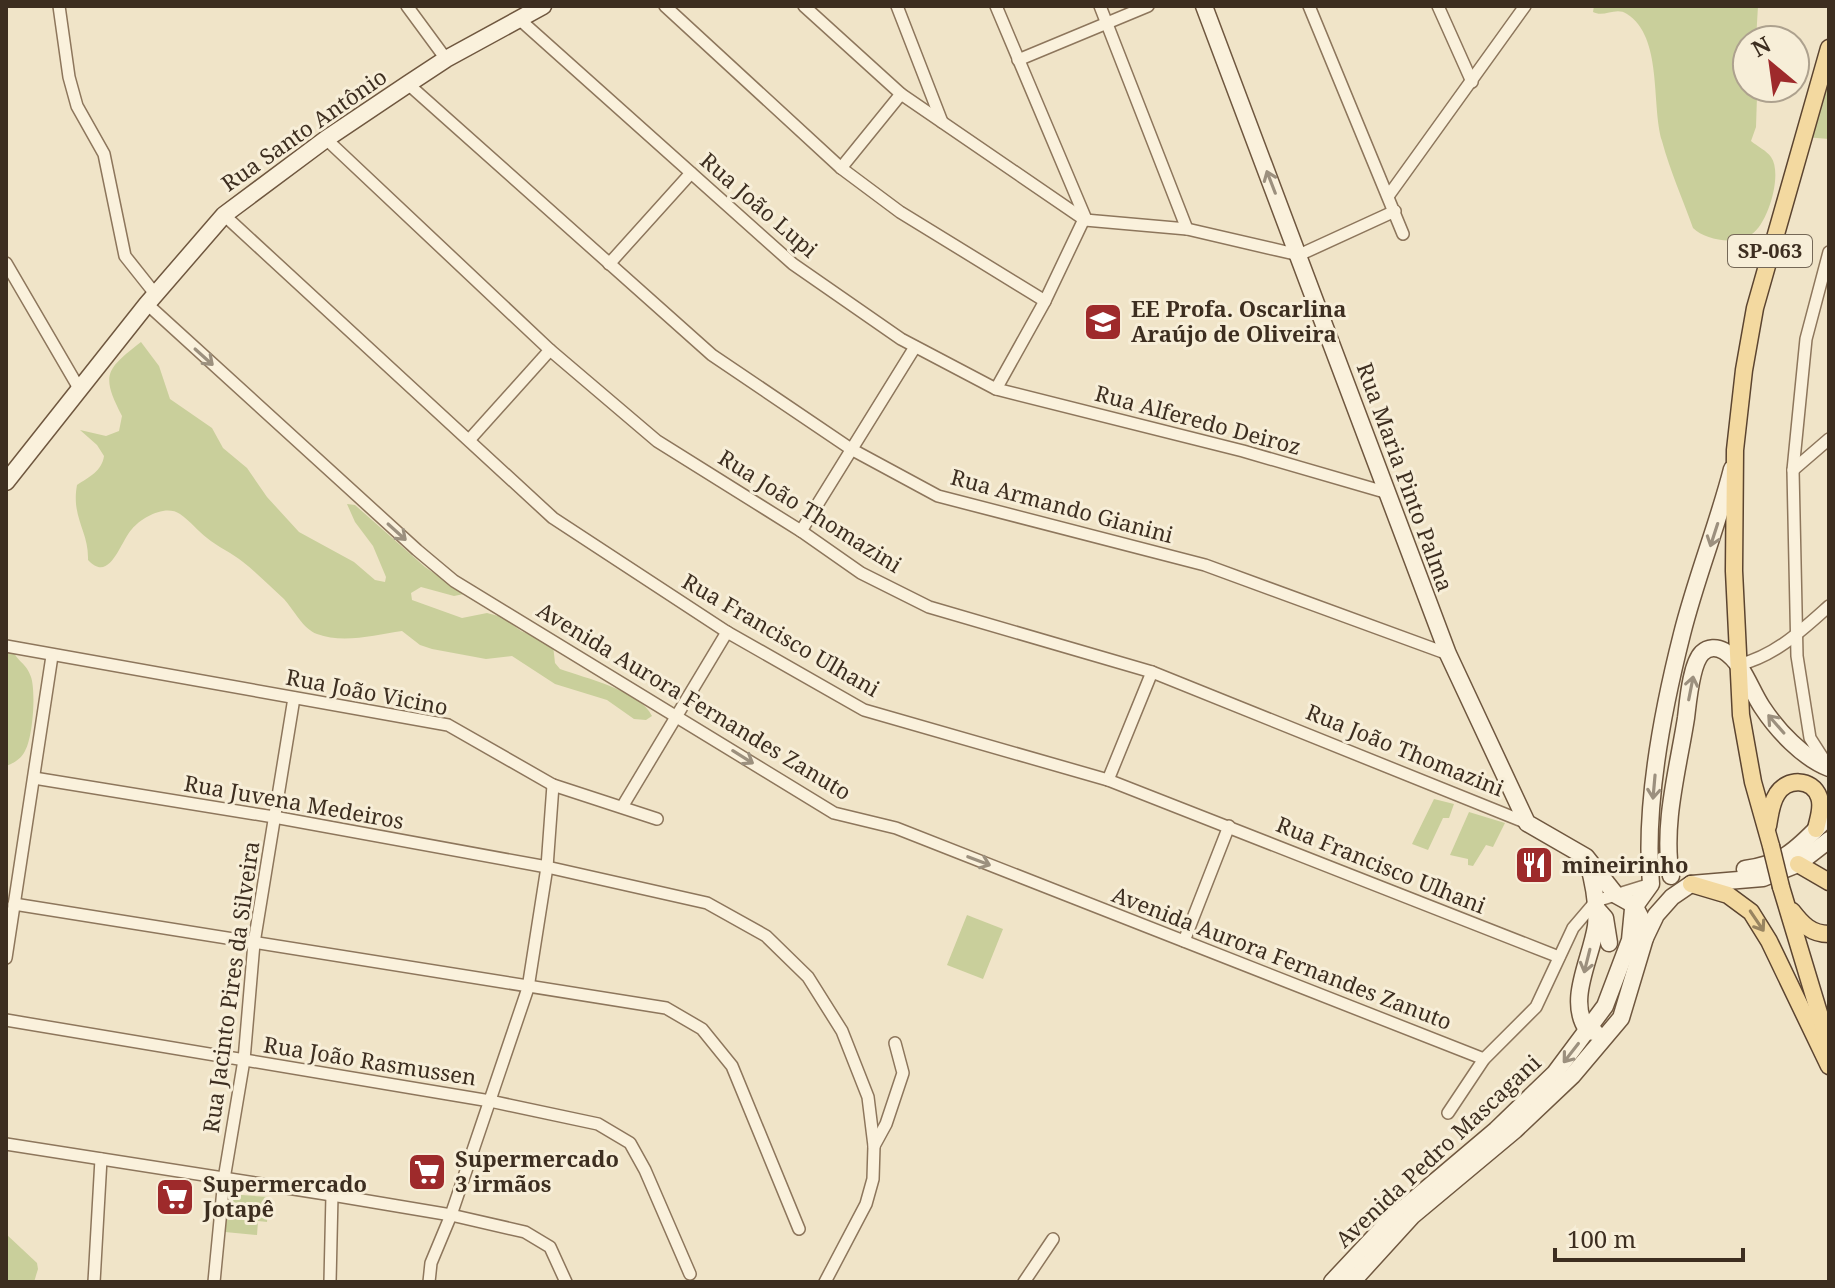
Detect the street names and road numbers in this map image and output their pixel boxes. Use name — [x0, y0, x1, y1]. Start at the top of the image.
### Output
street label: Rua Santo Antônio — [215, 61, 392, 197]
street label: Rua João Lupi — [695, 145, 825, 263]
road number: SP-063 — [1728, 235, 1812, 267]
street label: Rua Maria Pinto Palma — [1351, 358, 1461, 595]
street label: Rua Alferedo Deiroz — [1092, 377, 1304, 461]
street label: Rua João Thomazini — [713, 442, 908, 579]
street label: Rua Armando Gianini — [948, 461, 1177, 549]
street label: Rua Francisco Ulhani — [677, 565, 886, 703]
street label: Avenida Aurora Fernandes Zanuto — [532, 594, 857, 806]
street label: Rua João Vicino — [284, 661, 451, 721]
street label: Rua João Thomazini — [1302, 696, 1509, 802]
street label: Rua Juvena Medeiros — [182, 767, 407, 835]
street label: Rua Francisco Ulhani — [1272, 808, 1490, 920]
street label: Rua Jacinto Pires da Silveira — [195, 839, 265, 1135]
street label: Avenida Aurora Fernandes Zanuto — [1108, 878, 1457, 1036]
street label: Rua João Rasmussen — [262, 1028, 479, 1092]
street label: Avenida Pedro Mascagani — [1328, 1047, 1546, 1253]

